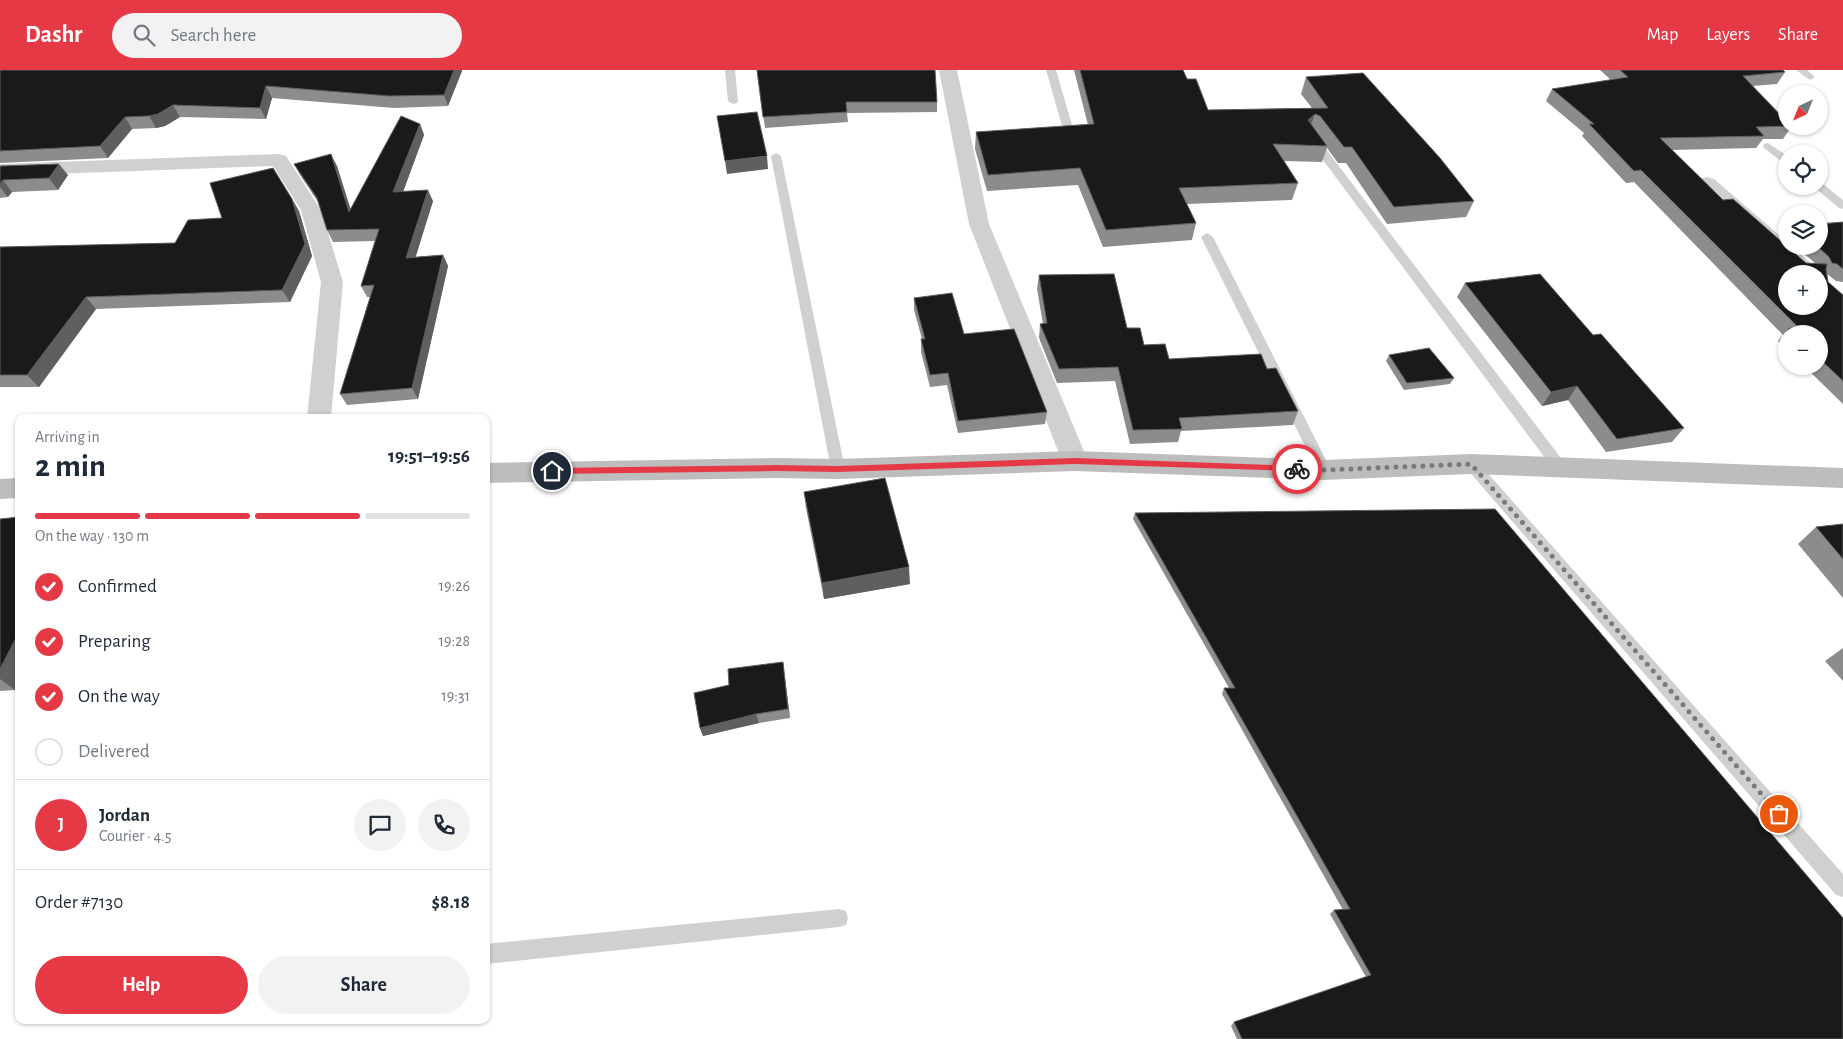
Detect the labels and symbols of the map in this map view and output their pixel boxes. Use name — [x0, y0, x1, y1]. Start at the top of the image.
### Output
north arrow — [1778, 85, 1828, 135]
courier — [1272, 444, 1322, 494]
pin — [531, 450, 573, 492]
pin — [1758, 793, 1800, 835]

